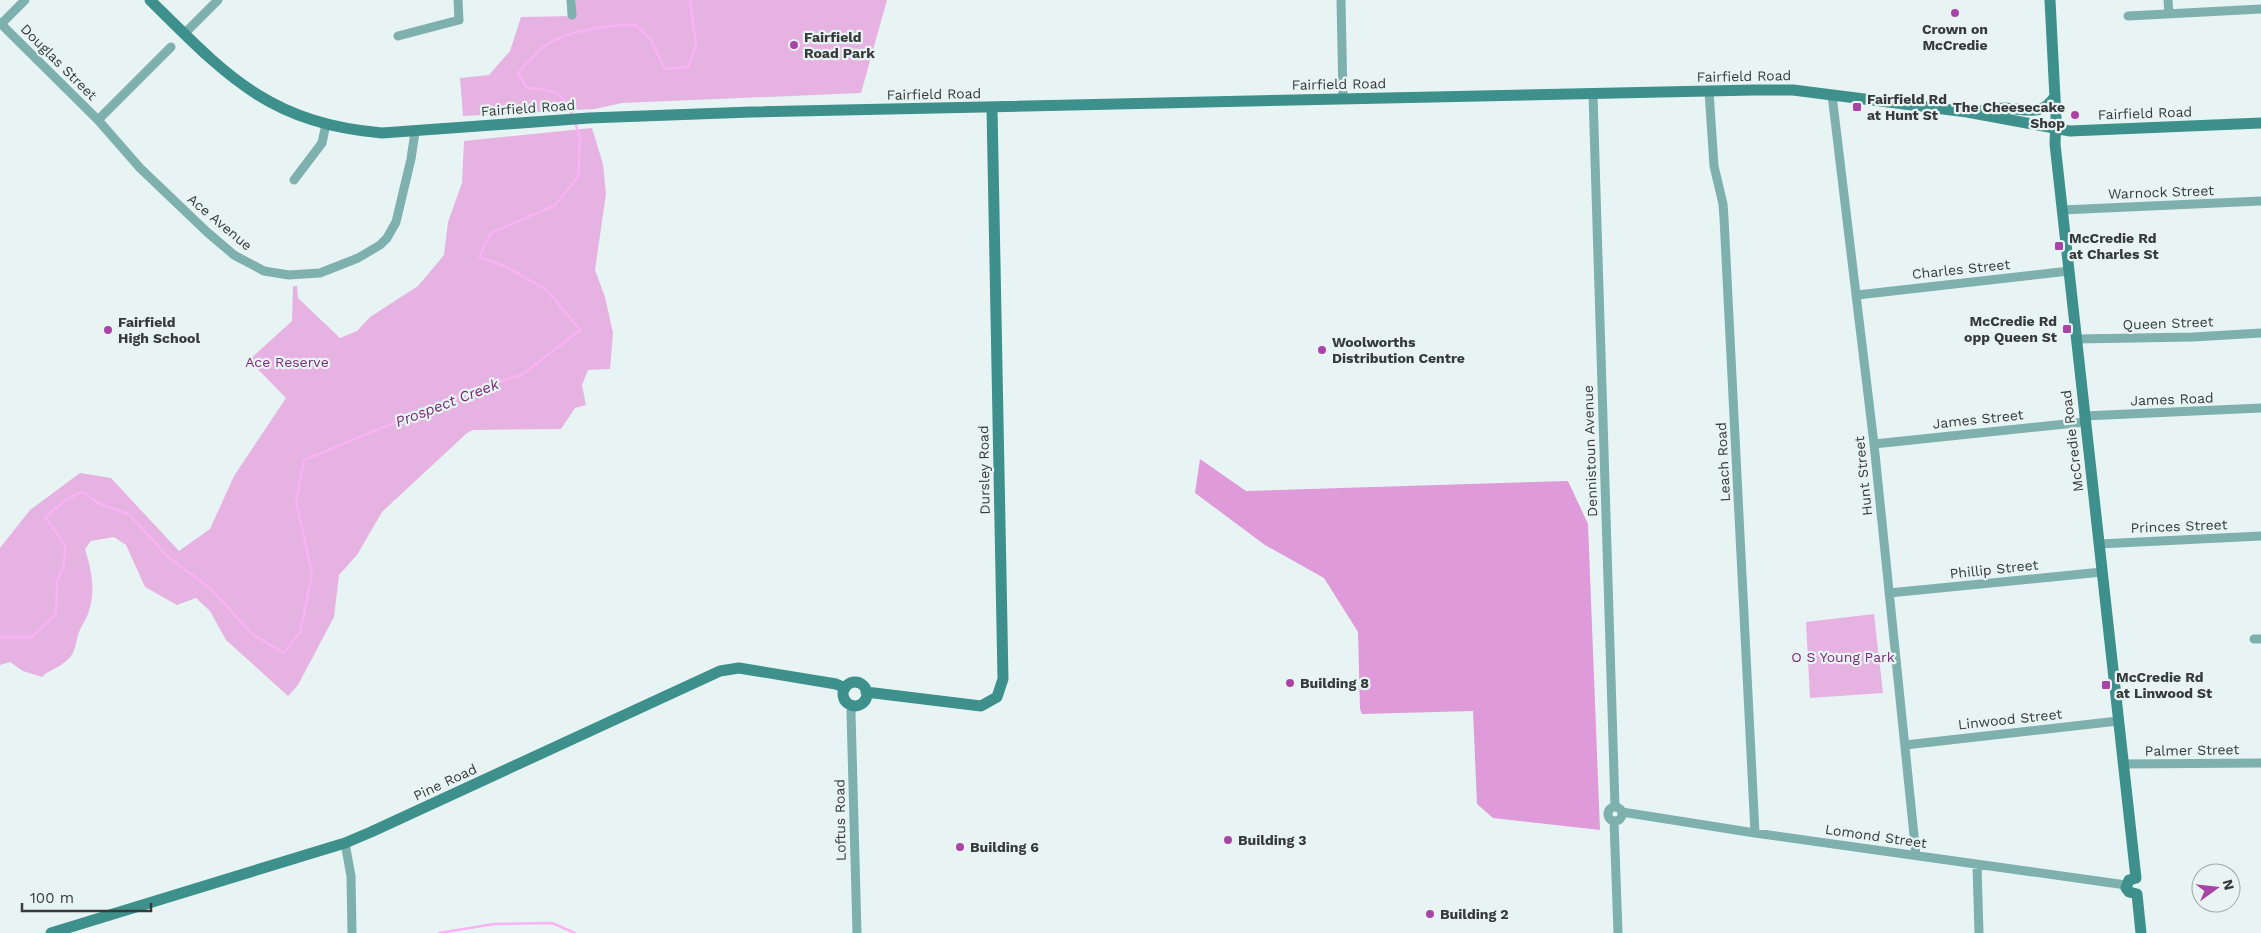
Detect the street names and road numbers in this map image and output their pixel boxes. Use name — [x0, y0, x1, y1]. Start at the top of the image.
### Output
street label: Douglas Street — [18, 21, 100, 103]
street label: Fairfield Road — [1697, 67, 1791, 85]
street label: Fairfield Road — [1292, 75, 1386, 93]
street label: Fairfield Road — [887, 85, 981, 103]
street label: Fairfield Road — [480, 97, 576, 119]
street label: Fairfield Road — [2097, 103, 2193, 123]
street label: Warnock Street — [2108, 182, 2214, 202]
street label: Ace Avenue — [185, 191, 255, 253]
street label: Charles Street — [1911, 256, 2011, 282]
street label: Queen Street — [2122, 313, 2214, 333]
street label: Dennistoun Avenue — [1580, 385, 1600, 517]
street label: McCredie Road — [2058, 389, 2086, 493]
street label: James Road — [2130, 390, 2214, 408]
street label: James Street — [1932, 406, 2024, 432]
street label: Leach Road — [1713, 422, 1733, 502]
street label: Dursley Road — [975, 425, 993, 515]
street label: Hunt Street — [1851, 435, 1875, 517]
street label: Princes Street — [2130, 516, 2228, 536]
street label: Phillip Street — [1949, 556, 2039, 582]
street label: Linwood Street — [1957, 706, 2063, 732]
street label: Palmer Street — [2145, 741, 2239, 759]
street label: Pine Road — [411, 760, 479, 804]
street label: Loftus Road — [831, 779, 849, 861]
street label: Lomond Street — [1824, 821, 1928, 851]

